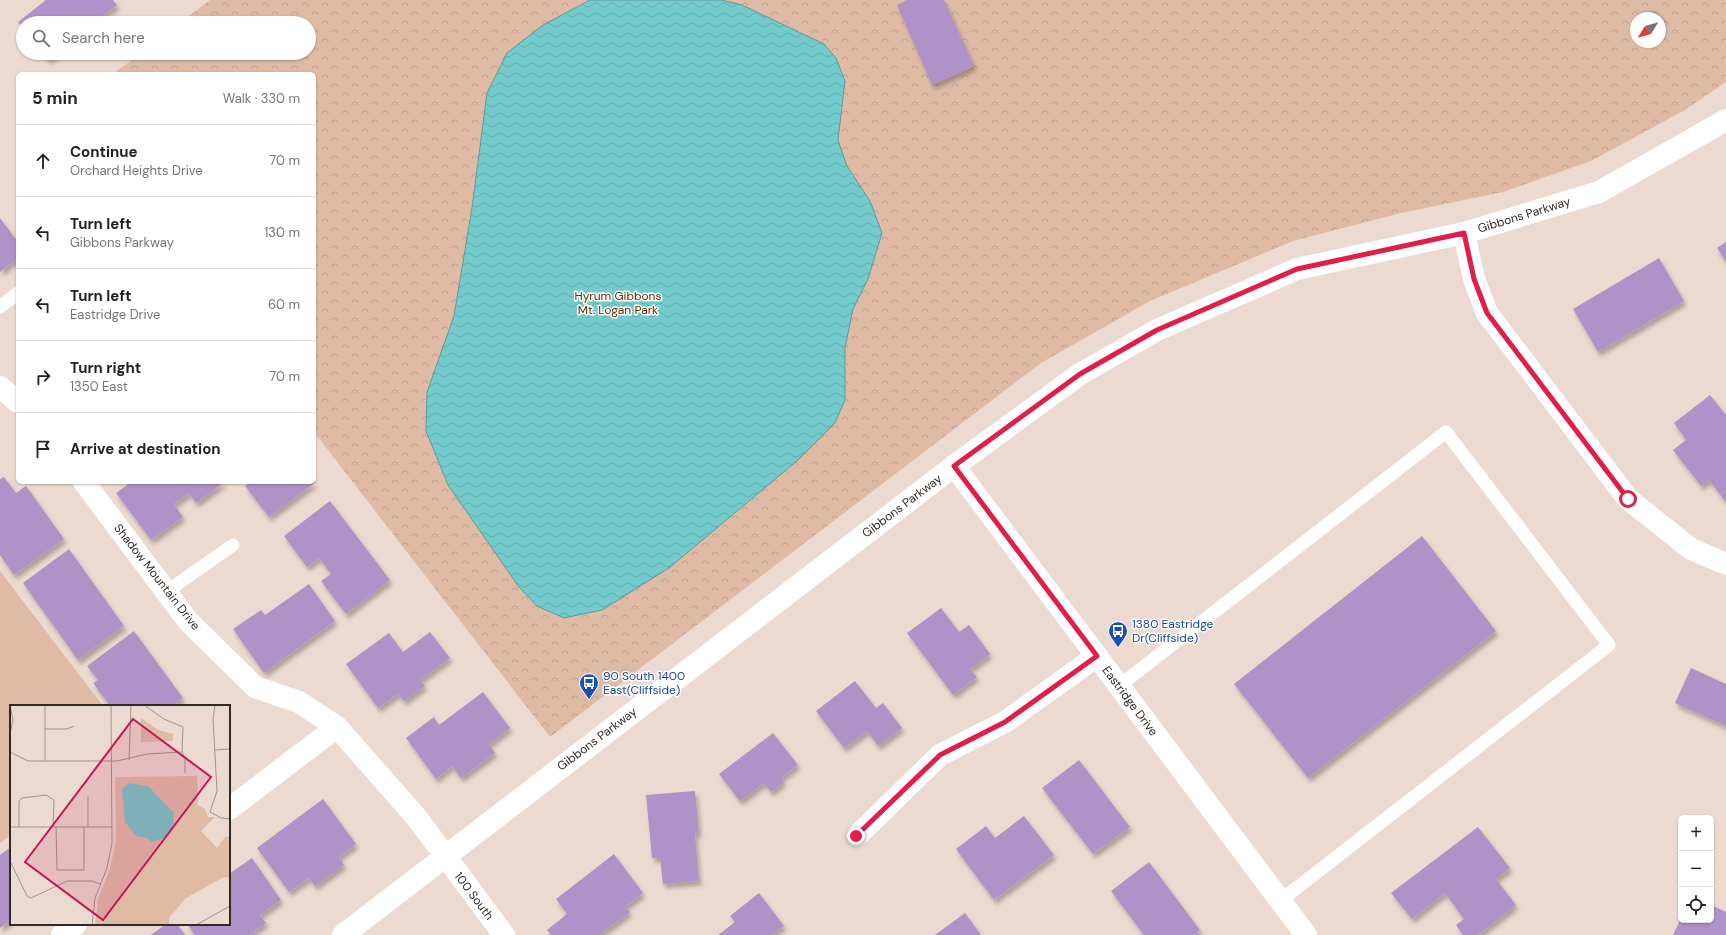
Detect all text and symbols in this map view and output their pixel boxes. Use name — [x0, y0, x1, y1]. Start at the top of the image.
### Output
north arrow — [1630, 12, 1666, 48]
search box — [16, 16, 316, 60]
icon: search — [30, 27, 52, 49]
text: Search here — [62, 28, 145, 48]
text: 5 min — [32, 87, 78, 109]
text: Walk · 330 m — [223, 90, 300, 107]
text: Continue — [70, 142, 138, 162]
icon: ahead — [32, 150, 54, 172]
text: 70 m — [269, 152, 300, 169]
text: Orchard Heights Drive — [70, 162, 203, 179]
street label: Gibbons Parkway — [1476, 193, 1572, 237]
text: Turn left — [70, 214, 131, 234]
icon: left — [32, 222, 54, 244]
text: 130 m — [264, 224, 300, 241]
text: Gibbons Parkway — [70, 234, 174, 251]
text: Turn left — [70, 286, 131, 306]
park label: Hyrum Gibbons Mt. Logan Park — [574, 288, 662, 318]
icon: left — [32, 294, 54, 316]
text: 60 m — [268, 296, 300, 313]
text: Eastridge Drive — [70, 306, 160, 323]
text: Turn right — [70, 358, 141, 378]
icon: right — [32, 366, 54, 388]
text: 70 m — [269, 368, 300, 385]
text: 1350 East — [70, 378, 128, 395]
icon: arrive — [32, 438, 54, 460]
text: Arrive at destination — [70, 439, 221, 459]
street label: Gibbons Parkway — [859, 471, 945, 541]
route start — [1619, 490, 1637, 508]
street label: Shadow Mountain Drive — [110, 521, 204, 634]
place label: 1380 Eastridge Dr(Cliffside) — [1132, 616, 1214, 646]
bus stop icon: 1380 Eastridge Dr(Cliffside) — [1107, 620, 1129, 648]
street label: Eastridge Drive — [1098, 663, 1162, 739]
place label: 90 South 1400 East(Cliffside) — [603, 668, 685, 698]
bus stop icon: 90 South 1400 East(Cliffside) — [578, 672, 600, 700]
street label: Gibbons Parkway — [554, 704, 640, 774]
inset map — [10, 705, 230, 925]
map controls — [1678, 815, 1714, 923]
button: + — [1678, 815, 1714, 851]
route end — [847, 827, 865, 845]
button: − — [1678, 851, 1714, 887]
street label: 100 South — [451, 869, 497, 923]
button: locate — [1678, 887, 1714, 923]

